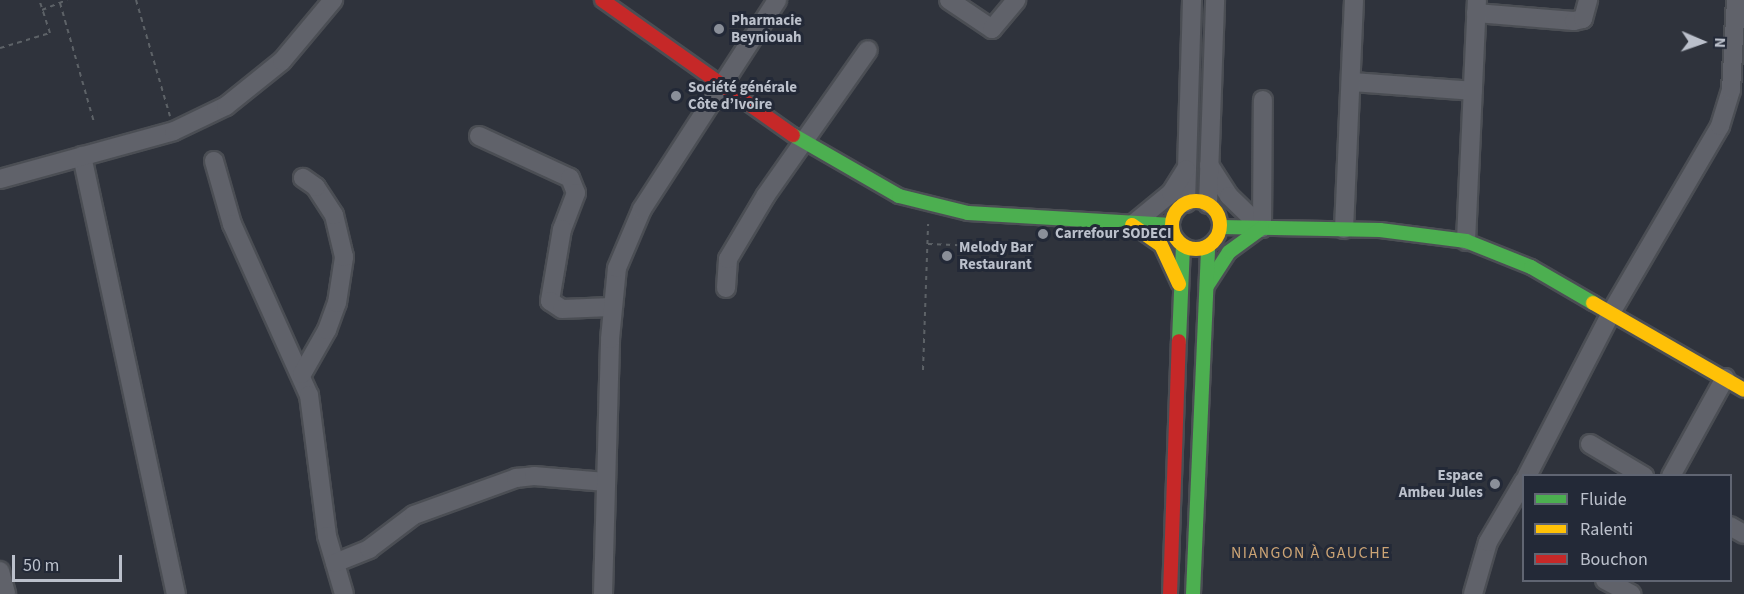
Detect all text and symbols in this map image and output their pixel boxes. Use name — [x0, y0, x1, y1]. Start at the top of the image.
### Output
place label: Pharmacie Beyniouah — [731, 11, 802, 46]
north arrow — [1672, 12, 1732, 72]
marker: Pharmacie Beyniouah — [712, 22, 726, 36]
text: N — [1709, 37, 1731, 48]
place label: Société générale Côte d’Ivoire — [688, 78, 797, 113]
marker: Société générale Côte d’Ivoire — [669, 89, 683, 103]
place label: Carrefour SODECI — [1055, 225, 1171, 243]
marker: Carrefour SODECI — [1036, 227, 1050, 241]
place label: Melody Bar Restaurant — [959, 238, 1033, 273]
marker: Melody Bar Restaurant — [940, 249, 954, 263]
place label: Espace Ambeu Jules — [1399, 466, 1483, 501]
legend — [1522, 474, 1732, 582]
marker: Espace Ambeu Jules — [1488, 477, 1502, 491]
text: Fluide — [1580, 487, 1627, 512]
text: Ralenti — [1580, 517, 1633, 542]
scale bar — [15, 543, 124, 581]
district label: NIANGON À GAUCHE — [1231, 543, 1391, 563]
text: Bouchon — [1580, 547, 1648, 572]
text: 50 m — [23, 553, 59, 578]

